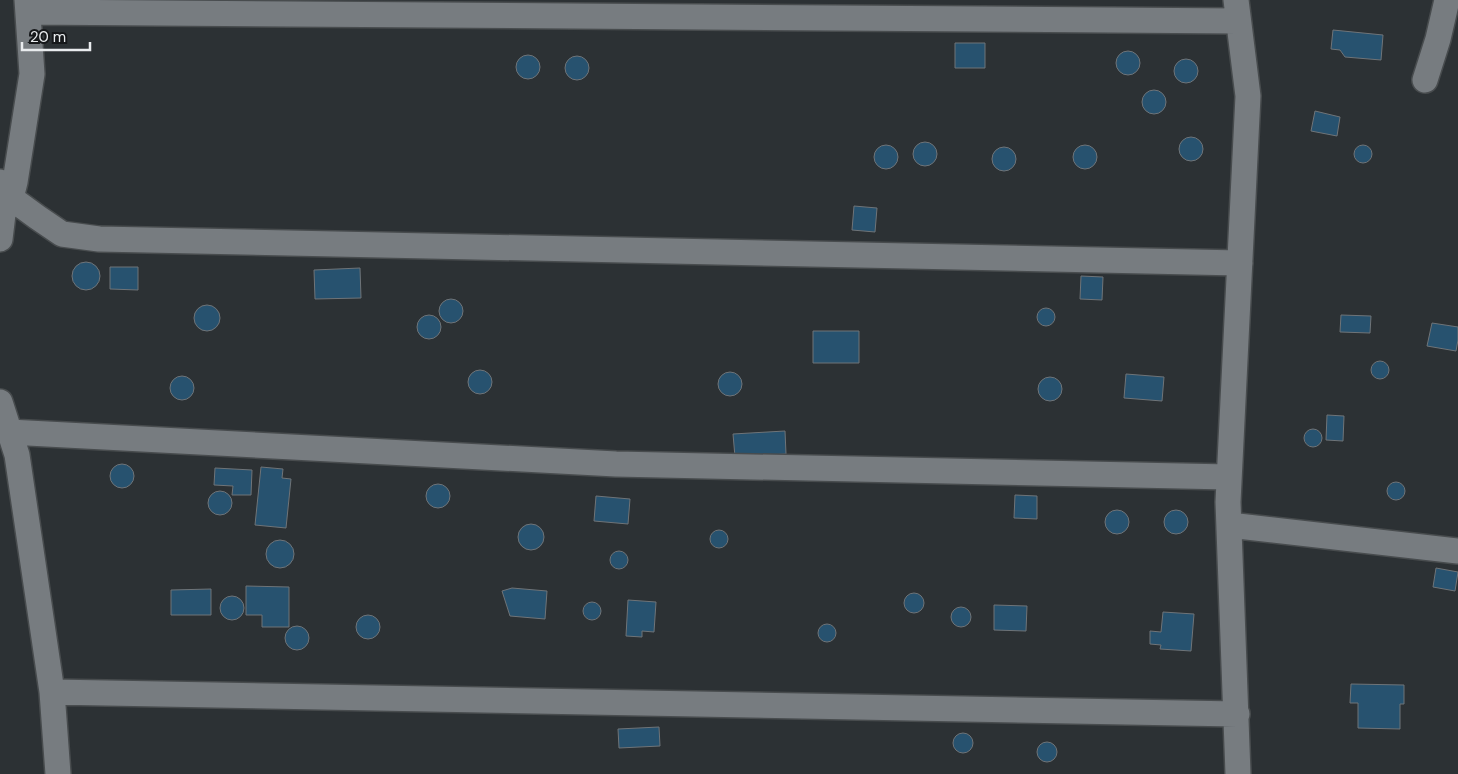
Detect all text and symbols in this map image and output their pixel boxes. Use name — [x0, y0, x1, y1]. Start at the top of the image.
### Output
scale bar — [22, 20, 90, 52]
text: 20 m — [30, 27, 66, 47]

